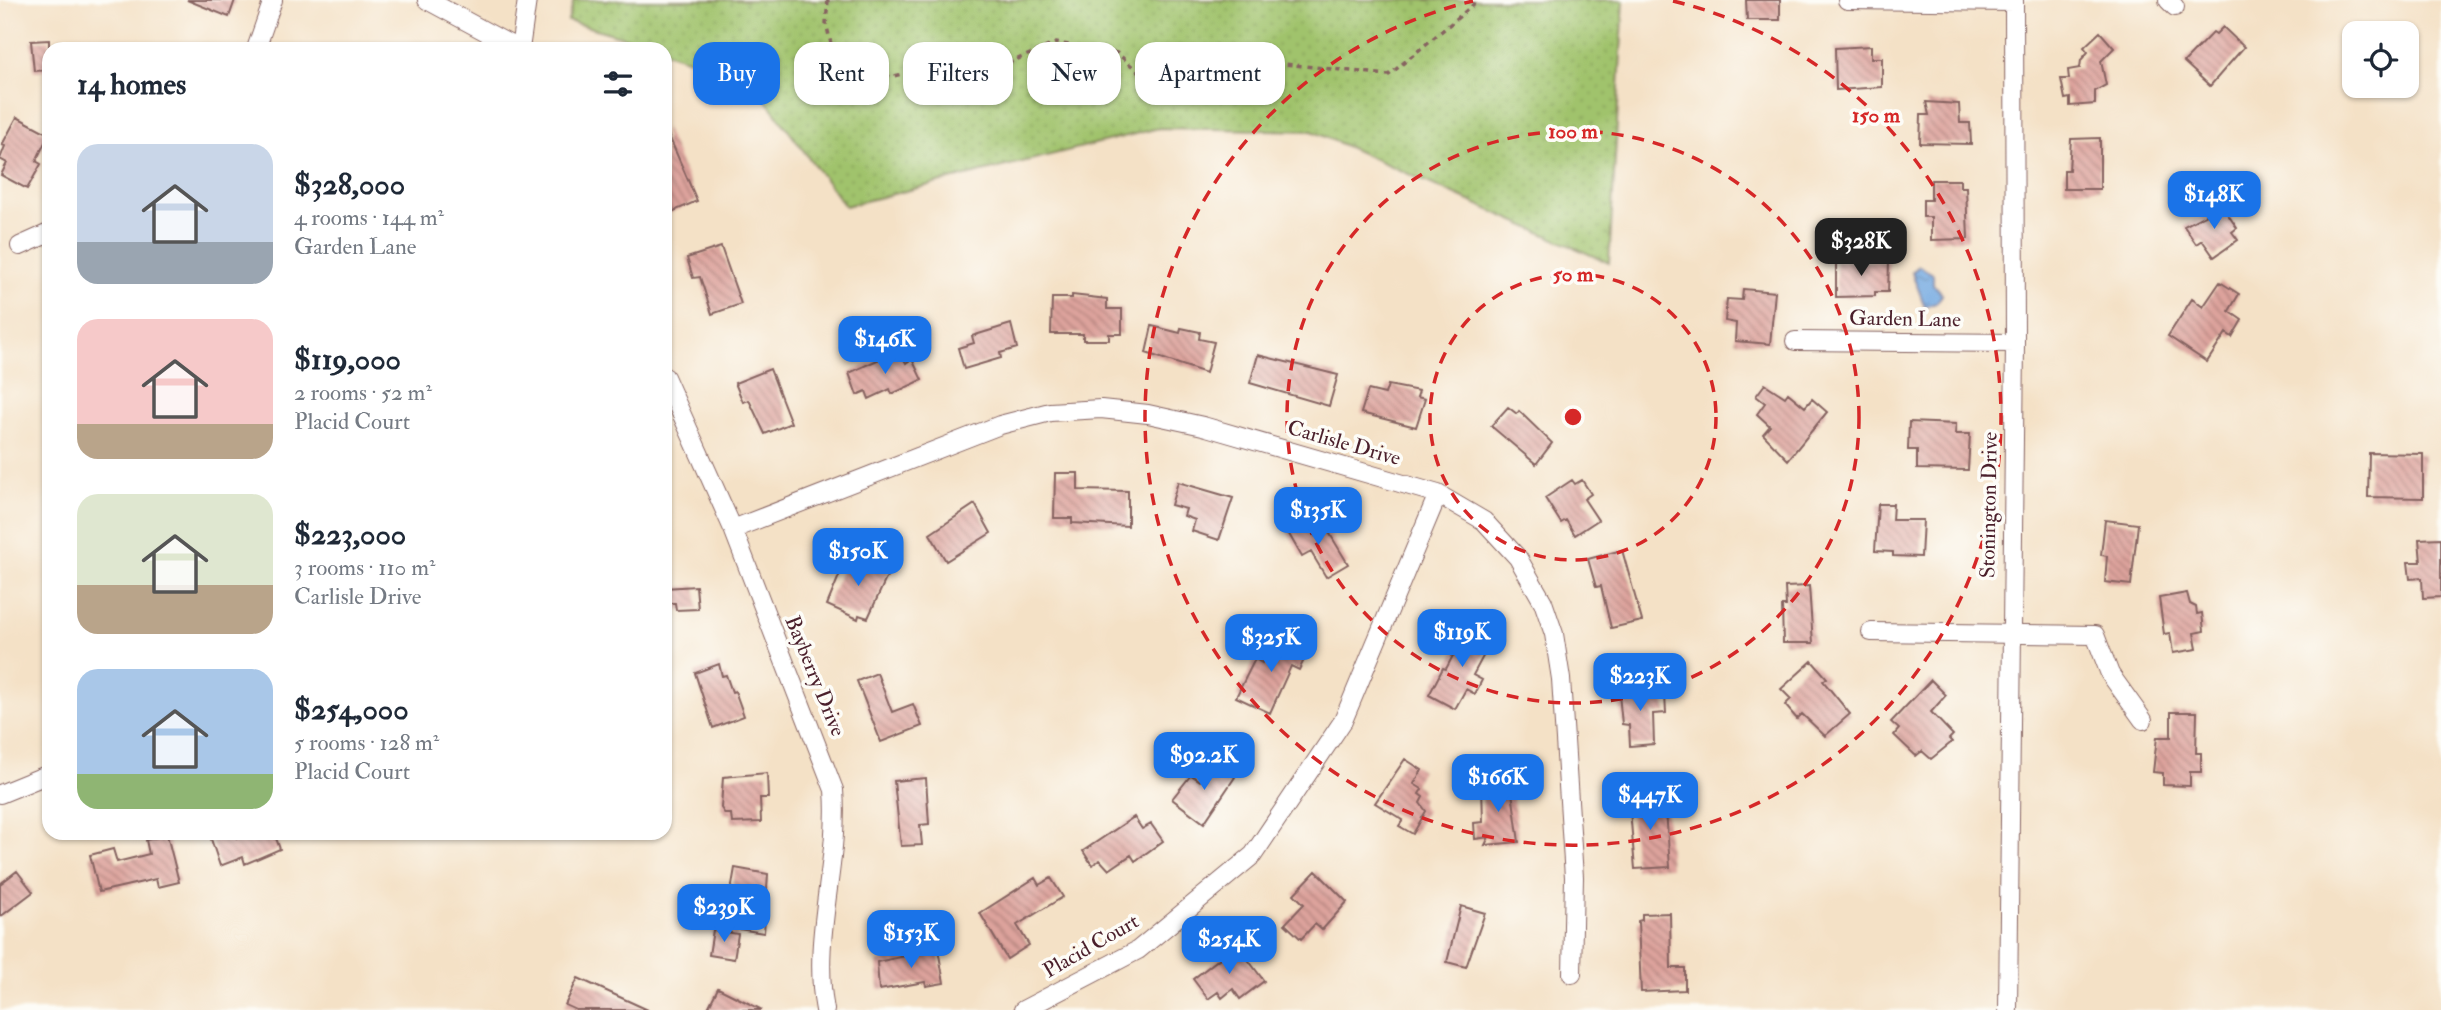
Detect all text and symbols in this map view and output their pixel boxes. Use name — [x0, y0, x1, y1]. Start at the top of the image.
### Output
map controls — [2342, 21, 2419, 98]
button: locate — [2342, 21, 2419, 98]
chip: Buy — [693, 42, 780, 105]
chip: Rent — [794, 42, 889, 105]
chip: Filters — [903, 42, 1013, 105]
chip: New — [1027, 42, 1121, 105]
chip: Apartment — [1135, 42, 1285, 105]
icon: filters — [599, 65, 637, 103]
text: 14 homes — [77, 66, 186, 103]
text: 150 m — [1852, 102, 1901, 129]
text: 100 m — [1548, 118, 1599, 145]
text: $328,000 — [294, 166, 405, 203]
icon: home — [133, 172, 217, 256]
pin: $148K — [2165, 172, 2263, 231]
text: $148K — [2184, 179, 2244, 208]
text: 4 rooms · 144 m² — [294, 203, 444, 232]
pin: $328K — [1812, 218, 1910, 278]
text: $328K — [1831, 226, 1891, 255]
text: Garden Lane — [294, 232, 416, 261]
text: 50 m — [1553, 261, 1594, 288]
street label: Garden Lane — [1849, 305, 1961, 333]
pin: $146K — [836, 316, 934, 376]
text: $146K — [854, 324, 916, 353]
text: $119,000 — [294, 341, 401, 378]
icon: home — [133, 347, 217, 431]
text: 2 rooms · 52 m² — [294, 378, 432, 407]
centre of rings — [1561, 405, 1585, 429]
text: Placid Court — [294, 407, 410, 436]
street label: Carlisle Drive — [1284, 414, 1404, 472]
street label: Stonington Drive — [1974, 431, 2004, 578]
pin: $135K — [1269, 488, 1367, 547]
text: $135K — [1290, 495, 1346, 524]
text: $223,000 — [294, 516, 406, 553]
icon: home — [133, 522, 217, 606]
pin: $150K — [809, 528, 907, 588]
text: $150K — [829, 536, 887, 565]
text: 3 rooms · 110 m² — [294, 553, 435, 582]
text: Carlisle Drive — [294, 582, 421, 611]
pin: $119K — [1413, 610, 1511, 669]
street label: Bayberry Drive — [779, 612, 852, 741]
pin: $325K — [1222, 614, 1320, 674]
text: $119K — [1433, 617, 1491, 646]
text: $325K — [1241, 622, 1301, 651]
pin: $223K — [1591, 654, 1689, 713]
text: $223K — [1609, 661, 1671, 690]
text: $254,000 — [294, 691, 409, 728]
icon: home — [133, 697, 217, 781]
text: 5 rooms · 128 m² — [294, 728, 439, 757]
pin: $92.2K — [1147, 732, 1261, 792]
text: $92.2K — [1170, 740, 1238, 769]
pin: $166K — [1449, 754, 1547, 814]
text: Placid Court — [294, 757, 410, 786]
text: $166K — [1468, 762, 1528, 791]
pin: $447K — [1601, 772, 1699, 832]
text: $447K — [1618, 780, 1682, 809]
pin: $239K — [675, 884, 773, 944]
text: $239K — [693, 892, 755, 921]
street label: Placid Court — [1038, 908, 1144, 984]
pin: $153K — [862, 911, 960, 970]
pin: $254K — [1180, 916, 1278, 976]
text: $153K — [883, 918, 939, 947]
text: $254K — [1198, 924, 1260, 953]

